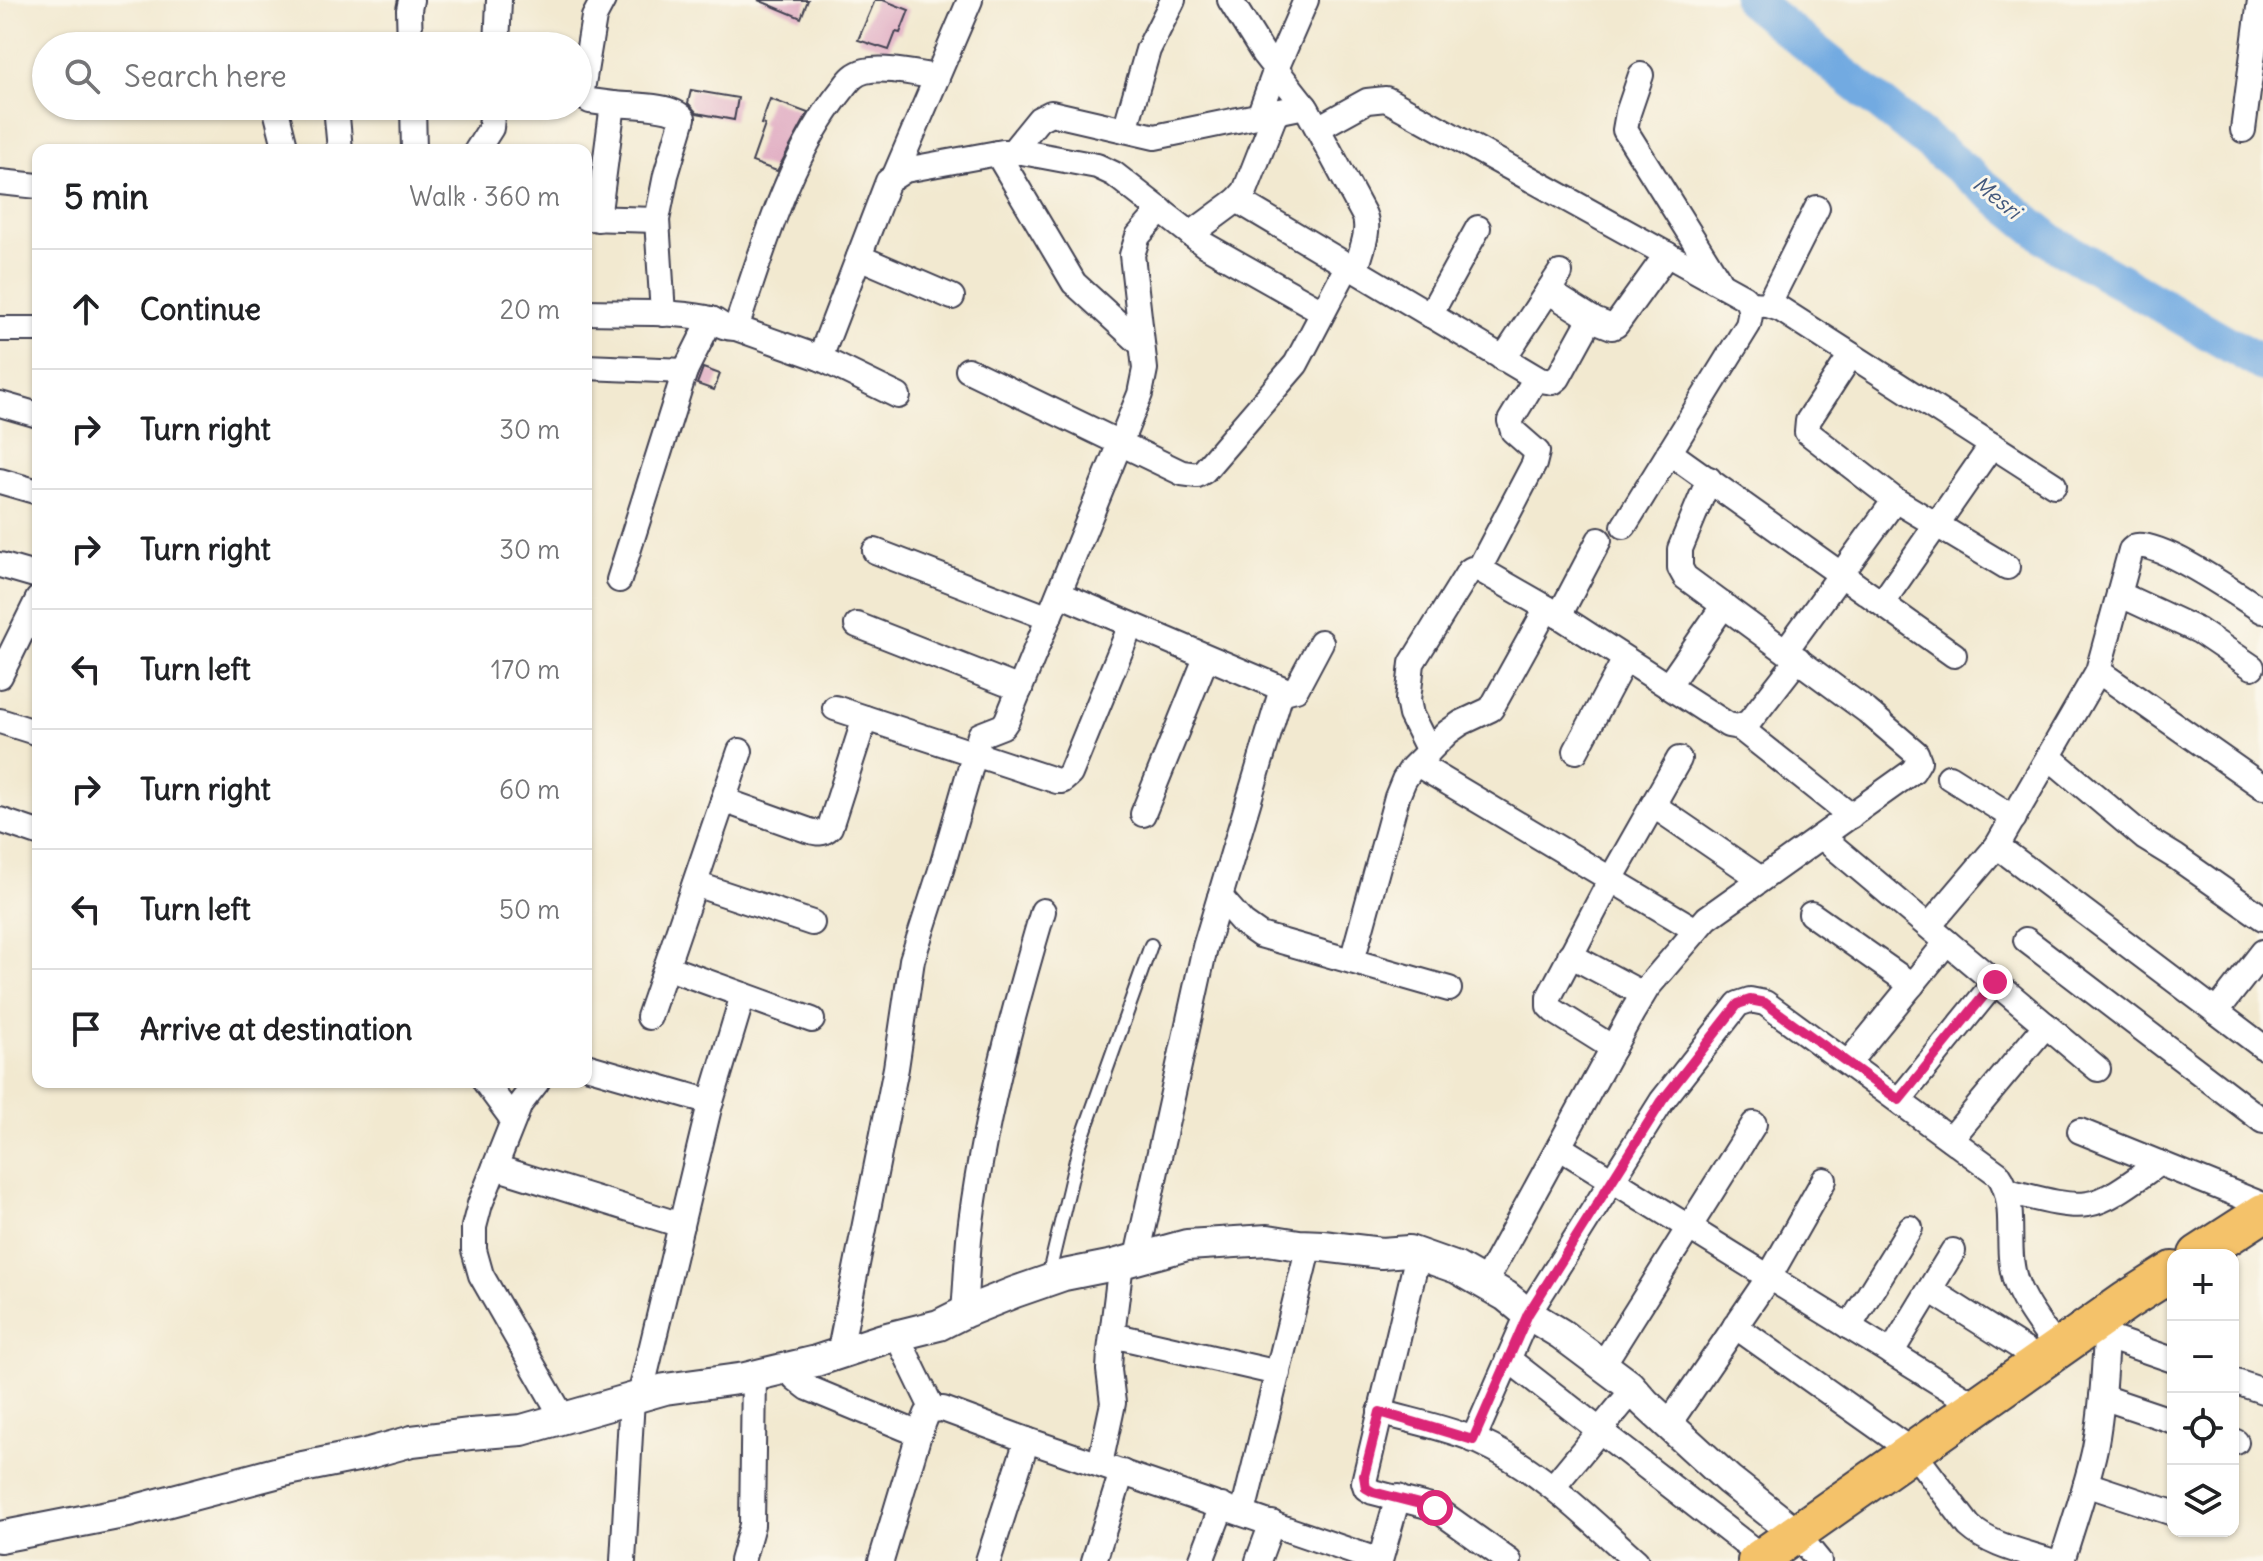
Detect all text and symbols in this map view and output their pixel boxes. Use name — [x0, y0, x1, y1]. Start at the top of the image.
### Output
search box — [32, 32, 592, 120]
icon: search — [60, 54, 104, 98]
text: Search here — [124, 57, 287, 95]
water label: Mesri — [1967, 169, 2029, 227]
text: 5 min — [64, 175, 149, 218]
text: Walk · 360 m — [409, 180, 560, 213]
icon: ahead — [64, 287, 108, 331]
text: Continue — [140, 290, 261, 328]
text: 20 m — [500, 293, 560, 326]
icon: right — [64, 407, 108, 451]
text: Turn right — [140, 410, 271, 448]
text: 30 m — [499, 413, 560, 446]
icon: right — [64, 527, 108, 571]
text: Turn right — [140, 530, 271, 568]
text: 30 m — [499, 533, 560, 566]
icon: left — [64, 647, 108, 691]
text: Turn left — [140, 650, 251, 688]
text: 170 m — [491, 653, 560, 686]
icon: right — [64, 767, 108, 811]
text: Turn right — [140, 770, 271, 808]
text: 60 m — [499, 773, 560, 806]
icon: left — [64, 887, 108, 931]
text: Turn left — [140, 890, 251, 928]
text: 50 m — [499, 893, 560, 926]
route end — [1977, 964, 2013, 1000]
icon: arrive — [64, 1007, 108, 1051]
text: Arrive at destination — [140, 1010, 412, 1048]
map controls — [2167, 1249, 2239, 1537]
button: + — [2167, 1249, 2239, 1321]
button: − — [2167, 1321, 2239, 1393]
button: locate — [2167, 1393, 2239, 1465]
button: layers — [2167, 1465, 2239, 1537]
route start — [1417, 1490, 1453, 1526]

